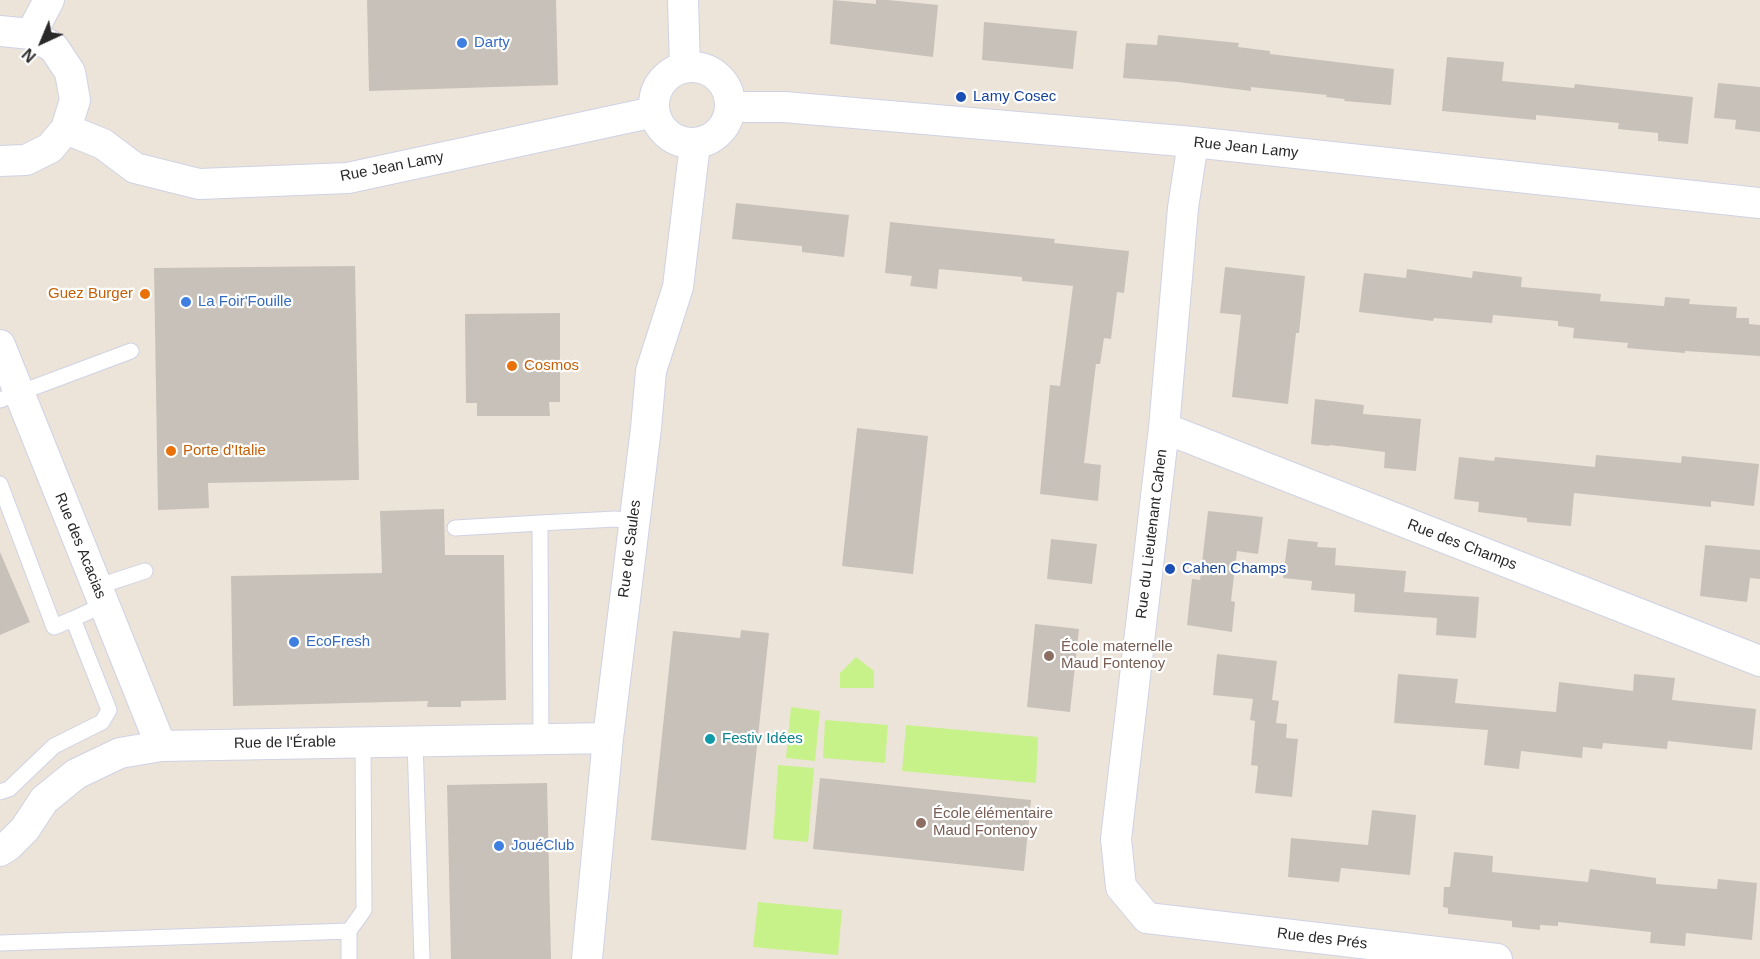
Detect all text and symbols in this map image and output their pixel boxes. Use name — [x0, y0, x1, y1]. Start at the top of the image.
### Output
north arrow — [12, 12, 72, 72]
place label: Darty — [474, 34, 510, 52]
marker: Darty — [455, 36, 469, 50]
text: N — [19, 45, 39, 65]
place label: Lamy Cosec — [973, 88, 1056, 106]
marker: Lamy Cosec — [954, 90, 968, 104]
street label: Rue Jean Lamy — [1193, 134, 1299, 162]
street label: Rue Jean Lamy — [339, 148, 445, 186]
place label: Guez Burger — [48, 285, 133, 303]
marker: Guez Burger — [138, 287, 152, 301]
place label: La Foir'Fouille — [198, 293, 292, 311]
marker: La Foir'Fouille — [179, 295, 193, 309]
place label: Cosmos — [524, 357, 579, 375]
marker: Cosmos — [505, 359, 519, 373]
place label: Porte d'Italie — [183, 442, 266, 460]
marker: Porte d'Italie — [164, 444, 178, 458]
street label: Rue du Lieutenant Cahen — [1133, 448, 1171, 620]
street label: Rue des Acacias — [51, 490, 109, 602]
street label: Rue de Saules — [615, 499, 645, 599]
street label: Rue des Champs — [1405, 516, 1519, 574]
place label: Cahen Champs — [1182, 560, 1286, 578]
marker: Cahen Champs — [1163, 562, 1177, 576]
place label: EcoFresh — [306, 633, 370, 651]
marker: EcoFresh — [287, 635, 301, 649]
place label: École maternelle Maud Fontenoy — [1061, 638, 1173, 673]
marker: École maternelle Maud Fontenoy — [1042, 649, 1056, 663]
place label: Festiv Idées — [722, 730, 803, 748]
marker: Festiv Idées — [703, 732, 717, 746]
street label: Rue de l'Érable — [234, 733, 336, 753]
place label: École élémentaire Maud Fontenoy — [933, 805, 1053, 840]
marker: École élémentaire Maud Fontenoy — [914, 816, 928, 830]
place label: JouéClub — [511, 837, 574, 855]
marker: JouéClub — [492, 839, 506, 853]
street label: Rue des Prés — [1276, 925, 1368, 953]

